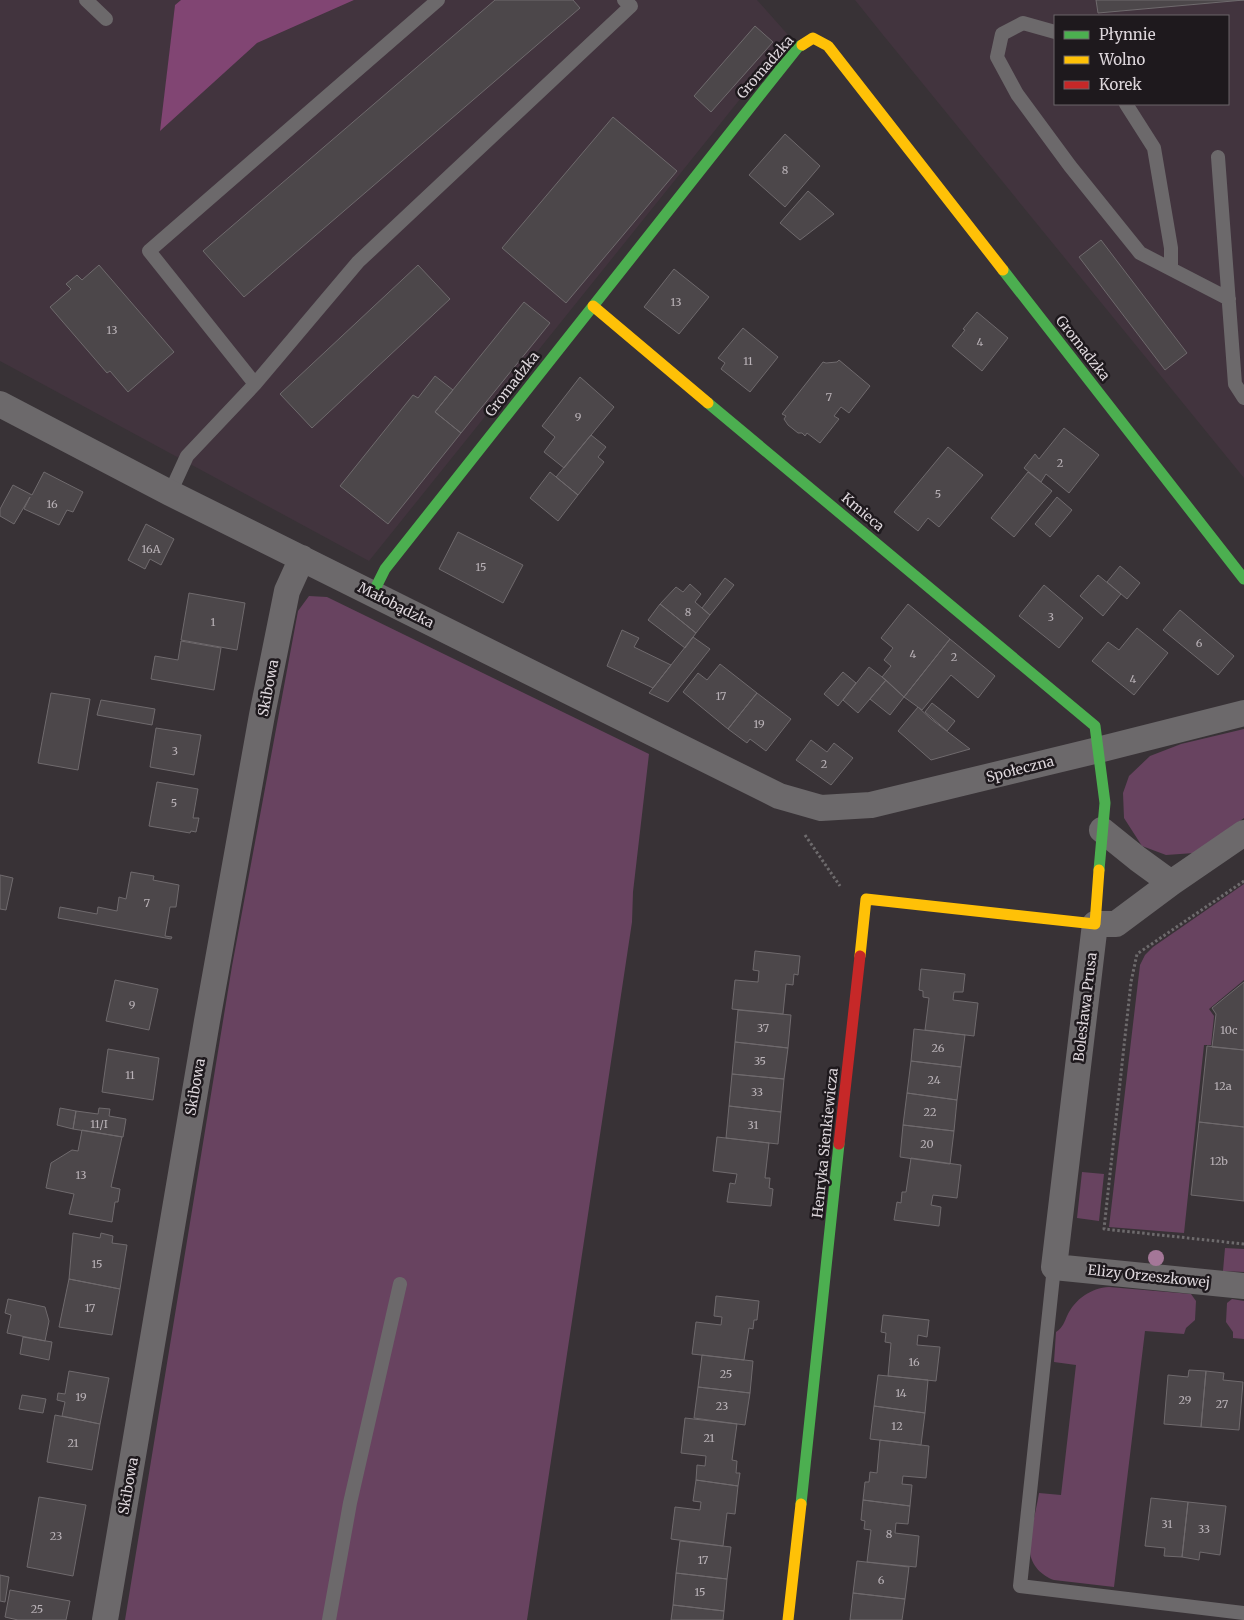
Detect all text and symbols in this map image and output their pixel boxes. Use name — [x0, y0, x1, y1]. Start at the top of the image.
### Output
legend — [1054, 15, 1229, 105]
text: Płynnie — [1099, 25, 1156, 44]
street label: Gromadzka — [733, 31, 798, 102]
text: Wolno — [1098, 50, 1146, 69]
text: Korek — [1099, 75, 1142, 94]
house number: 8 — [782, 163, 789, 177]
house number: 13 — [671, 295, 681, 309]
street label: Gromadzka — [1052, 312, 1114, 385]
house number: 13 — [107, 323, 117, 337]
house number: 4 — [977, 335, 984, 349]
street label: Gromadzka — [481, 347, 543, 420]
house number: 11 — [743, 354, 753, 368]
house number: 7 — [826, 390, 832, 404]
house number: 9 — [575, 410, 582, 424]
house number: 2 — [1057, 456, 1063, 470]
house number: 5 — [935, 487, 941, 501]
street label: Kmieca — [838, 489, 889, 535]
house number: 16 — [46, 497, 58, 511]
house number: 16A — [142, 542, 161, 556]
house number: 15 — [475, 560, 487, 574]
street label: Małobądzka — [355, 578, 437, 632]
house number: 8 — [685, 605, 692, 619]
house number: 3 — [1048, 610, 1054, 624]
house number: 1 — [211, 615, 216, 629]
house number: 6 — [1196, 636, 1203, 650]
house number: 4 — [910, 647, 917, 661]
house number: 2 — [951, 650, 957, 664]
street label: Skibowa — [254, 657, 282, 718]
house number: 4 — [1130, 672, 1137, 686]
house number: 17 — [716, 689, 726, 703]
house number: 19 — [753, 717, 765, 731]
house number: 3 — [172, 744, 178, 758]
street label: Społeczna — [984, 752, 1056, 786]
house number: 2 — [821, 757, 827, 771]
house number: 5 — [171, 796, 177, 810]
house number: 7 — [144, 896, 150, 910]
street label: Bolesława Prusa — [1069, 951, 1101, 1063]
house number: 9 — [129, 998, 136, 1012]
house number: 37 — [757, 1021, 769, 1035]
house number: 10c — [1220, 1023, 1238, 1037]
house number: 26 — [932, 1041, 945, 1055]
house number: 35 — [754, 1054, 766, 1068]
street label: Skibowa — [181, 1057, 209, 1117]
street label: Henryka Sienkiewicza — [808, 1067, 842, 1219]
house number: 11 — [125, 1068, 135, 1082]
house number: 24 — [928, 1073, 941, 1087]
house number: 12a — [1214, 1079, 1232, 1093]
house number: 33 — [751, 1085, 763, 1099]
house number: 22 — [924, 1105, 936, 1119]
house number: 11/I — [90, 1117, 108, 1131]
house number: 31 — [748, 1118, 758, 1132]
house number: 20 — [920, 1137, 934, 1151]
house number: 12b — [1210, 1154, 1228, 1168]
house number: 13 — [76, 1168, 86, 1182]
house number: 15 — [91, 1257, 103, 1271]
street label: Elizy Orzeszkowej — [1087, 1261, 1211, 1291]
house number: 17 — [85, 1301, 95, 1315]
house number: 16 — [908, 1355, 920, 1369]
house number: 25 — [720, 1367, 732, 1381]
house number: 14 — [895, 1386, 907, 1400]
house number: 19 — [75, 1390, 87, 1404]
house number: 29 — [1179, 1393, 1192, 1407]
house number: 27 — [1216, 1397, 1228, 1411]
house number: 23 — [716, 1399, 728, 1413]
house number: 12 — [891, 1419, 903, 1433]
house number: 21 — [703, 1431, 715, 1445]
house number: 21 — [67, 1436, 79, 1450]
street label: Skibowa — [114, 1456, 142, 1516]
house number: 31 — [1162, 1517, 1172, 1531]
house number: 33 — [1198, 1522, 1210, 1536]
house number: 8 — [886, 1527, 893, 1541]
house number: 23 — [50, 1529, 62, 1543]
house number: 17 — [698, 1553, 708, 1567]
house number: 6 — [878, 1573, 885, 1587]
house number: 15 — [694, 1585, 706, 1599]
house number: 25 — [31, 1602, 43, 1616]

